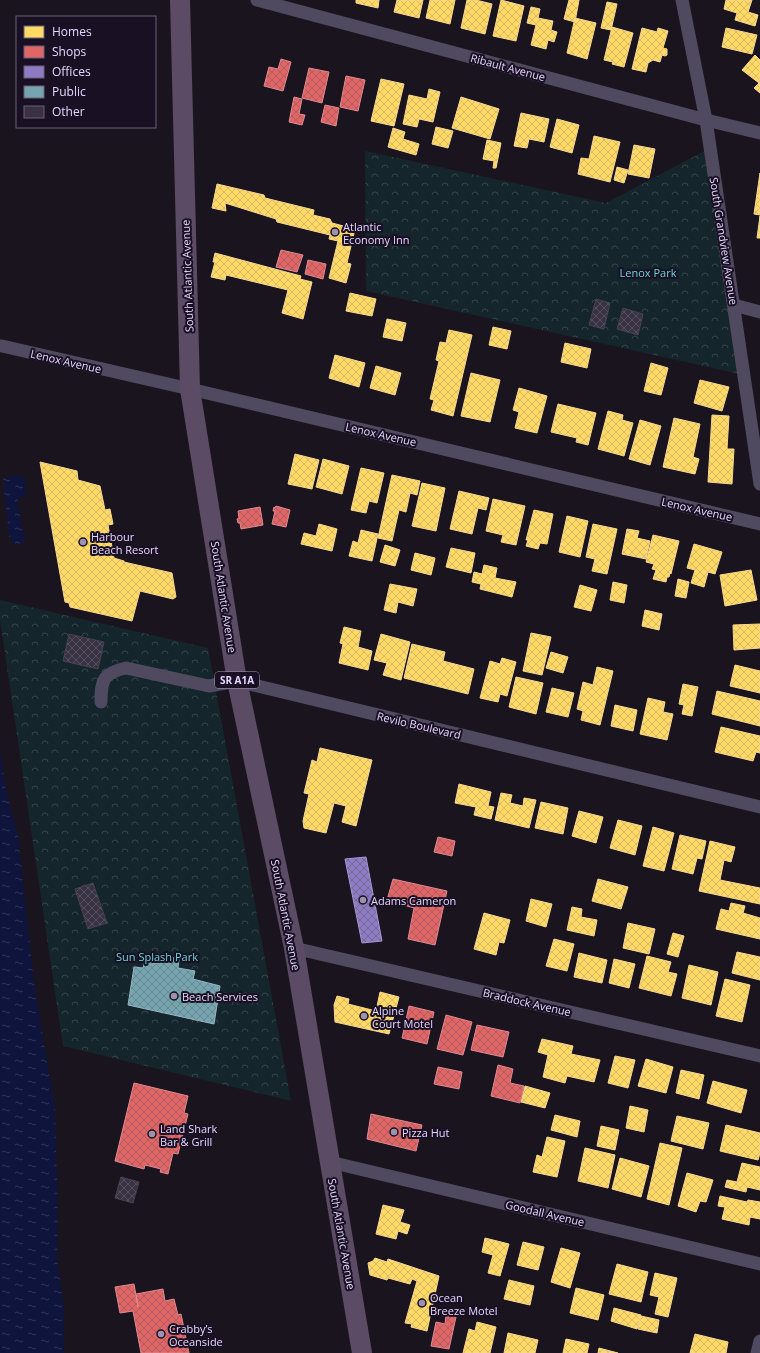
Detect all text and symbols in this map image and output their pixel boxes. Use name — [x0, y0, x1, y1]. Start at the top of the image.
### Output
legend — [16, 16, 156, 128]
text: Homes — [52, 23, 92, 40]
text: Shops — [52, 43, 87, 60]
street label: Ribault Avenue — [469, 50, 547, 84]
text: Offices — [52, 63, 91, 80]
text: Public — [52, 83, 86, 100]
text: Other — [52, 103, 85, 120]
street label: South Grandview Avenue — [706, 176, 742, 306]
street label: South Atlantic Avenue — [178, 219, 196, 333]
place label: Atlantic Economy Inn — [343, 219, 409, 247]
marker: Atlantic Economy Inn — [330, 227, 340, 237]
park label: Lenox Park — [620, 265, 677, 280]
street label: Lenox Avenue — [29, 346, 103, 376]
street label: Lenox Avenue — [344, 419, 418, 449]
street label: Lenox Avenue — [660, 494, 734, 524]
place label: Harbour Beach Resort — [91, 529, 159, 557]
marker: Harbour Beach Resort — [78, 537, 88, 547]
street label: South Atlantic Avenue — [208, 540, 240, 654]
road number: SR A1A — [215, 672, 259, 688]
street label: Revilo Boulevard — [376, 708, 462, 742]
street label: South Atlantic Avenue — [268, 858, 304, 972]
place label: Adams Cameron — [371, 893, 456, 908]
marker: Adams Cameron — [358, 895, 368, 905]
park label: Sun Splash Park — [116, 949, 198, 964]
street label: Braddock Avenue — [481, 985, 573, 1019]
place label: Beach Services — [182, 989, 258, 1004]
marker: Beach Services — [169, 991, 179, 1001]
place label: Alpine Court Motel — [372, 1003, 433, 1031]
marker: Alpine Court Motel — [359, 1011, 369, 1021]
place label: Land Shark Bar & Grill — [160, 1121, 218, 1149]
place label: Pizza Hut — [402, 1125, 450, 1140]
marker: Pizza Hut — [389, 1127, 399, 1137]
marker: Land Shark Bar & Grill — [147, 1129, 157, 1139]
street label: South Atlantic Avenue — [325, 1177, 359, 1291]
street label: Goodall Avenue — [504, 1197, 586, 1229]
place label: Ocean Breeze Motel — [430, 1290, 498, 1318]
marker: Ocean Breeze Motel — [417, 1298, 427, 1308]
place label: Crabby’s Oceanside — [169, 1321, 223, 1349]
marker: Crabby’s Oceanside — [156, 1329, 166, 1339]

